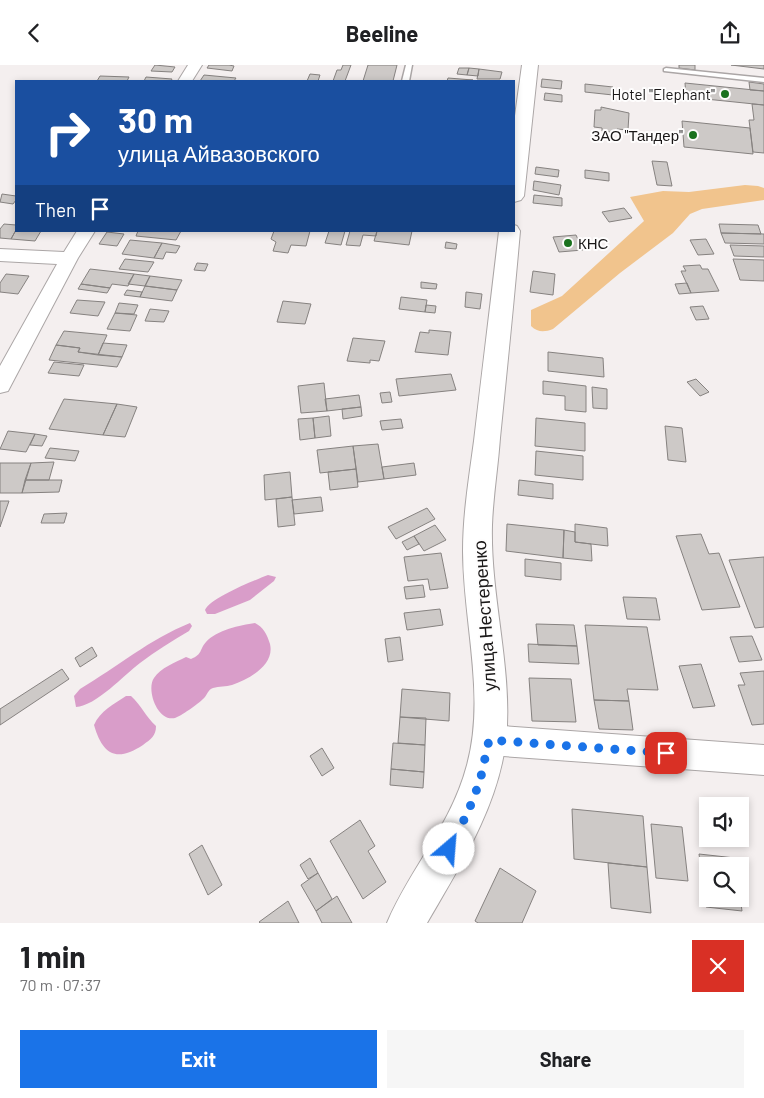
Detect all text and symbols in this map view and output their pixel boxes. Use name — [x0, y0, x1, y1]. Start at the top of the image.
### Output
icon: back — [20, 19, 48, 47]
icon: share — [716, 19, 744, 47]
text: Beeline — [346, 20, 418, 46]
place label: Hotel "Elephant" — [611, 85, 715, 103]
marker: Hotel "Elephant" — [719, 88, 731, 100]
text: 30 m — [118, 98, 193, 140]
icon: right — [35, 100, 100, 165]
place label: ЗАО "Тандер" — [591, 126, 683, 144]
marker: ЗАО "Тандер" — [687, 129, 699, 141]
text: улица Айвазовского — [118, 140, 320, 166]
icon: arrive — [86, 195, 114, 223]
text: Then — [35, 198, 76, 221]
place label: КНС — [578, 234, 609, 252]
marker: КНС — [562, 237, 574, 249]
street label: улица Нестеренко — [468, 540, 500, 692]
pin — [645, 732, 687, 774]
icon: arrive — [652, 739, 680, 767]
map controls — [699, 797, 749, 907]
button: sound — [699, 797, 749, 847]
position arrow — [422, 822, 474, 874]
button: search — [699, 857, 749, 907]
text: 1 min — [20, 938, 86, 974]
button: close — [692, 940, 744, 992]
text: 70 m · 07:37 — [20, 975, 101, 994]
button: Exit — [20, 1030, 377, 1088]
button: Share — [387, 1030, 744, 1088]

